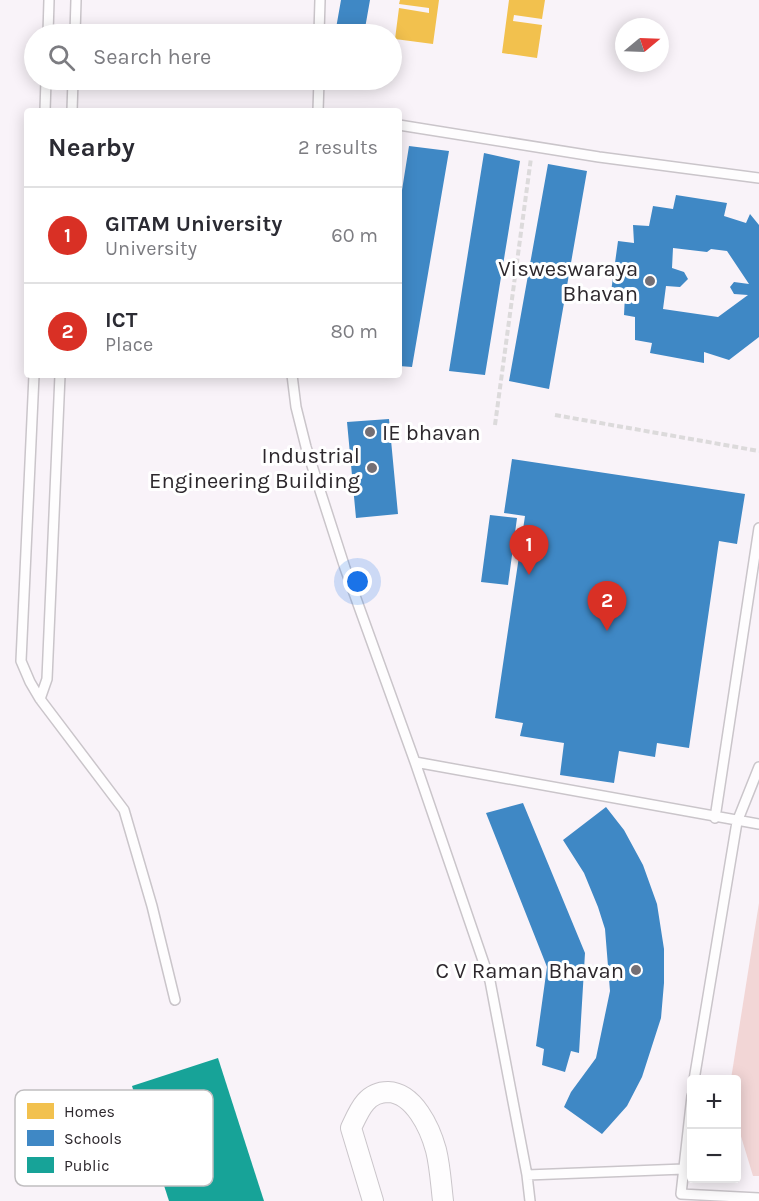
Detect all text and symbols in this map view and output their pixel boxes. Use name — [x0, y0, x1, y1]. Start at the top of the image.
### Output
north arrow — [615, 18, 669, 72]
search box — [24, 24, 402, 90]
icon: search — [45, 41, 78, 74]
text: Search here — [93, 44, 211, 70]
text: Nearby — [48, 132, 135, 163]
text: 2 results — [298, 136, 378, 159]
text: GITAM University — [105, 211, 282, 237]
text: 1 — [64, 224, 71, 247]
text: 60 m — [331, 224, 378, 247]
text: University — [105, 237, 197, 260]
place label: Visweswaraya Bhavan — [498, 256, 638, 307]
marker: Visweswaraya Bhavan — [643, 274, 657, 288]
text: ICT — [105, 307, 137, 333]
text: 2 — [61, 320, 74, 343]
text: 80 m — [330, 320, 378, 343]
text: Place — [105, 333, 153, 356]
place label: IE bhavan — [382, 420, 481, 446]
marker: IE bhavan — [363, 425, 377, 439]
place label: Industrial Engineering Building — [149, 443, 361, 494]
marker: Industrial Engineering Building — [365, 461, 379, 475]
pin: 1 — [510, 526, 548, 575]
your location — [343, 567, 372, 596]
pin: 2 — [588, 582, 626, 631]
place label: C V Raman Bhavan — [435, 958, 624, 984]
marker: C V Raman Bhavan — [629, 963, 643, 977]
map controls — [687, 1075, 741, 1183]
button: + — [687, 1075, 741, 1129]
legend — [15, 1090, 213, 1186]
text: Homes — [64, 1102, 115, 1121]
text: Schools — [64, 1129, 122, 1148]
button: − — [687, 1129, 741, 1183]
text: Public — [64, 1156, 110, 1175]

